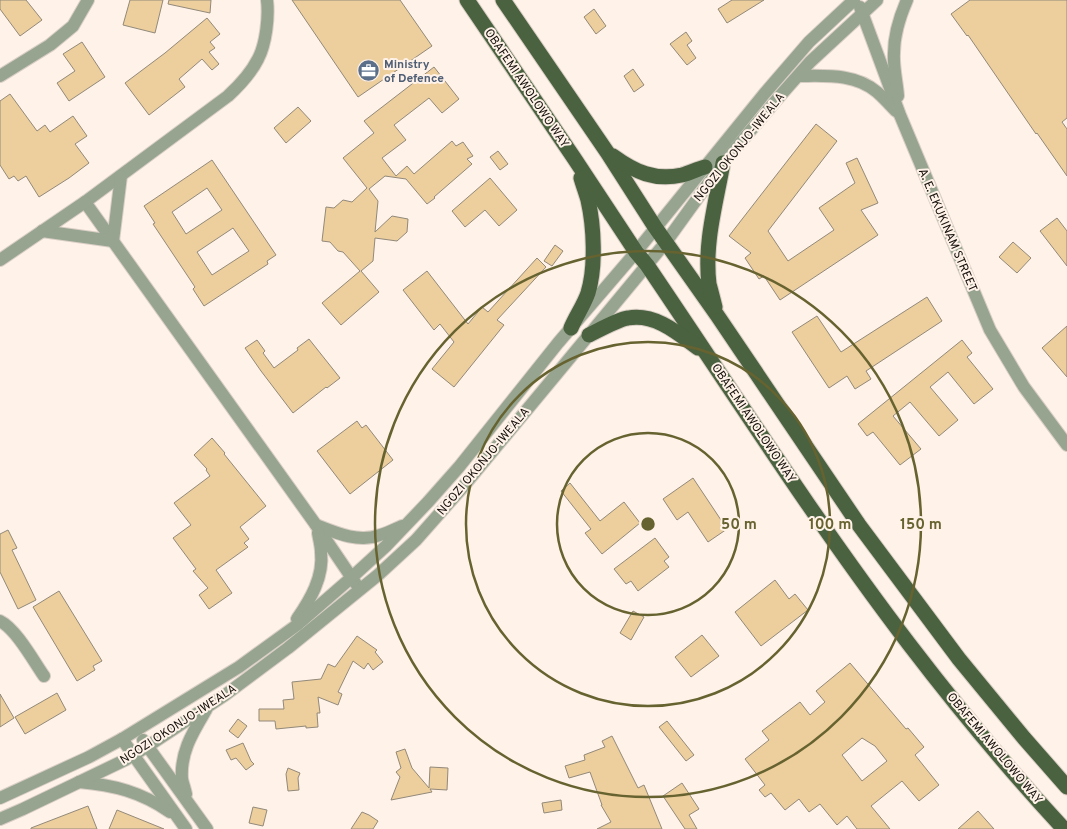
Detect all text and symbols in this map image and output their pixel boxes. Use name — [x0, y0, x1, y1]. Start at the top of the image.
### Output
street label: OBAFEMI AWOLOWO WAY — [480, 26, 572, 152]
place label: Ministry of Defence — [384, 57, 444, 87]
office icon: Ministry of Defence — [356, 59, 380, 83]
street label: NGOZI OKONJO-IWEALA — [691, 90, 789, 205]
street label: A. E. EKUKINAM STREET — [914, 166, 980, 294]
street label: OBAFEMI AWOLOWO WAY — [707, 361, 799, 487]
street label: NGOZI OKONJO-IWEALA — [434, 404, 534, 519]
centre of rings — [639, 515, 657, 533]
text: 50 m — [721, 516, 757, 535]
text: 100 m — [809, 516, 851, 535]
text: 150 m — [900, 516, 942, 535]
street label: NGOZI OKONJO-IWEALA — [117, 681, 240, 769]
street label: OBAFEMI AWOLOWO WAY — [943, 690, 1046, 808]

